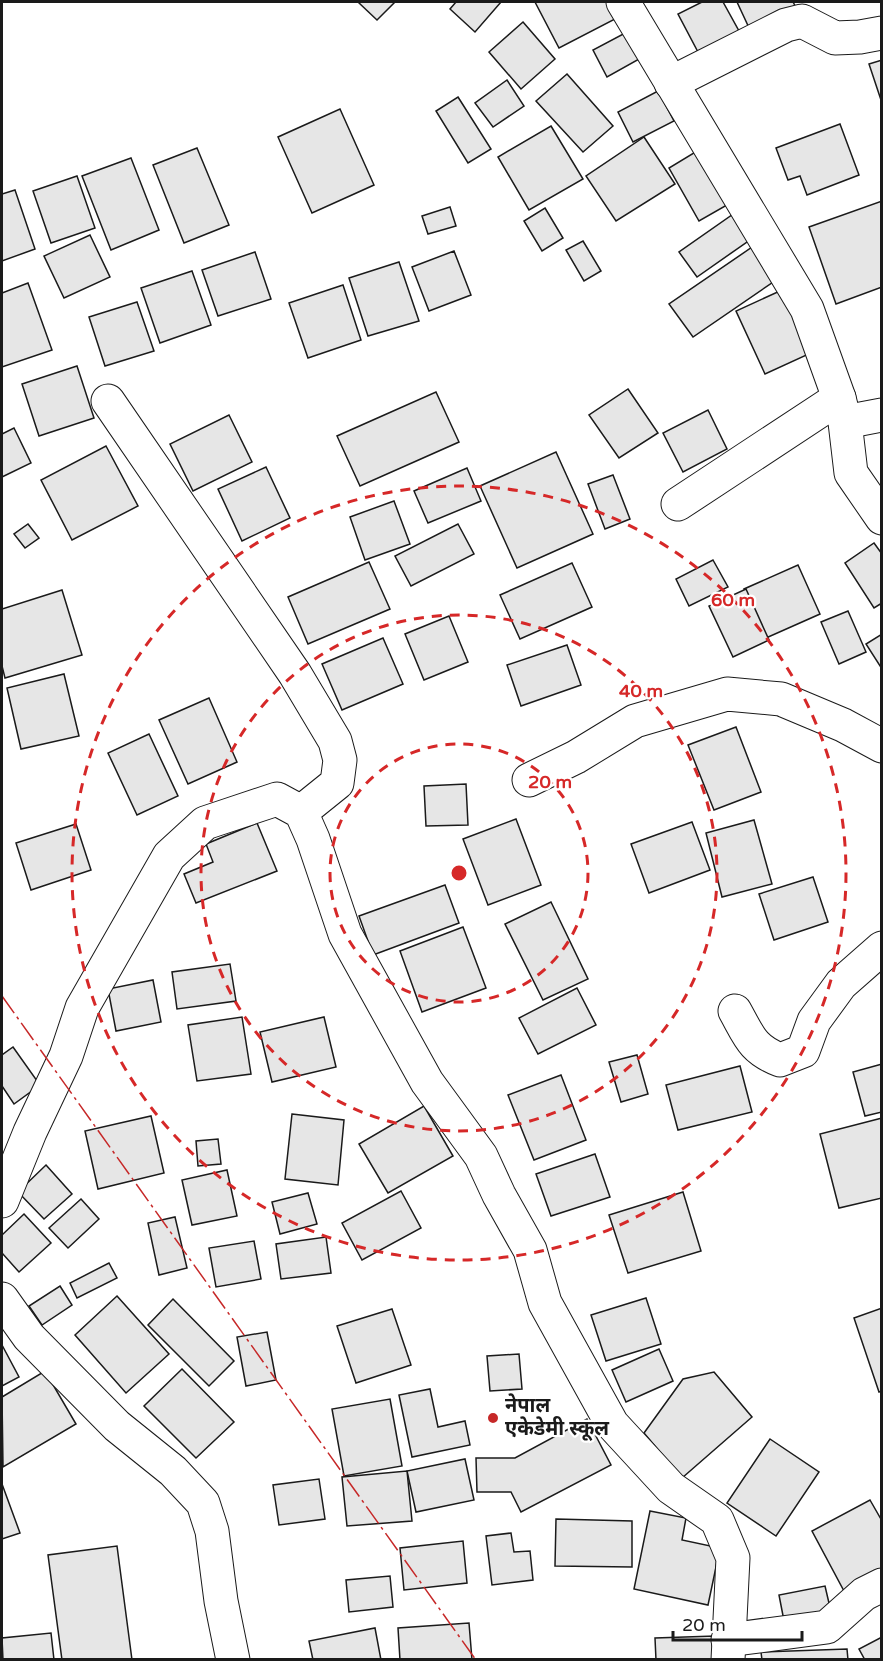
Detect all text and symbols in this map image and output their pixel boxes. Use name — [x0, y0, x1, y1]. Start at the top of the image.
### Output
text: 60 m — [711, 589, 755, 611]
text: 40 m — [619, 680, 663, 702]
text: 20 m — [528, 771, 572, 793]
centre of rings — [449, 863, 469, 883]
place label: नेपाल एकेडेमी स्कूल — [505, 1393, 610, 1441]
marker: नेपाल एकेडेमी स्कूल — [486, 1411, 500, 1425]
scale bar — [673, 1604, 802, 1642]
text: 20 m — [682, 1614, 726, 1636]

